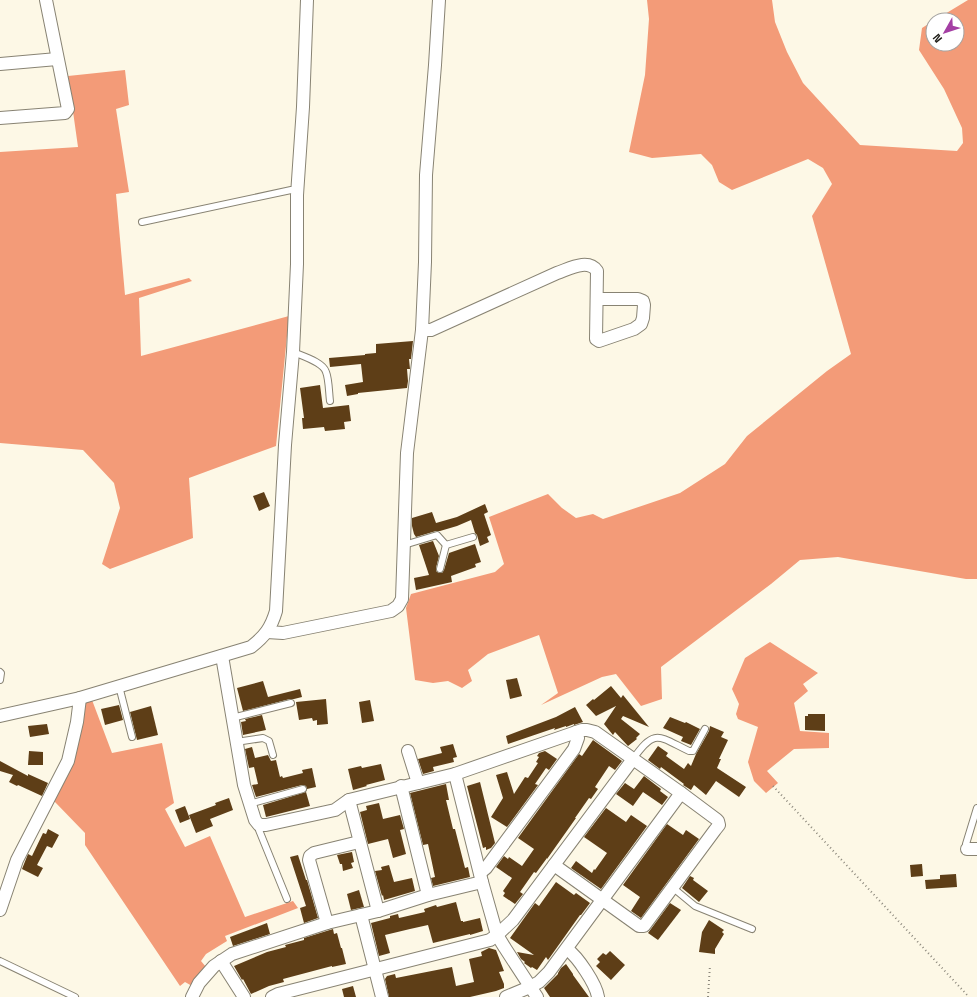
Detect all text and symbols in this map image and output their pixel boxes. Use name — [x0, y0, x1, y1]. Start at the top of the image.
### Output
north arrow — [925, 12, 965, 52]
text: N — [929, 31, 945, 46]

